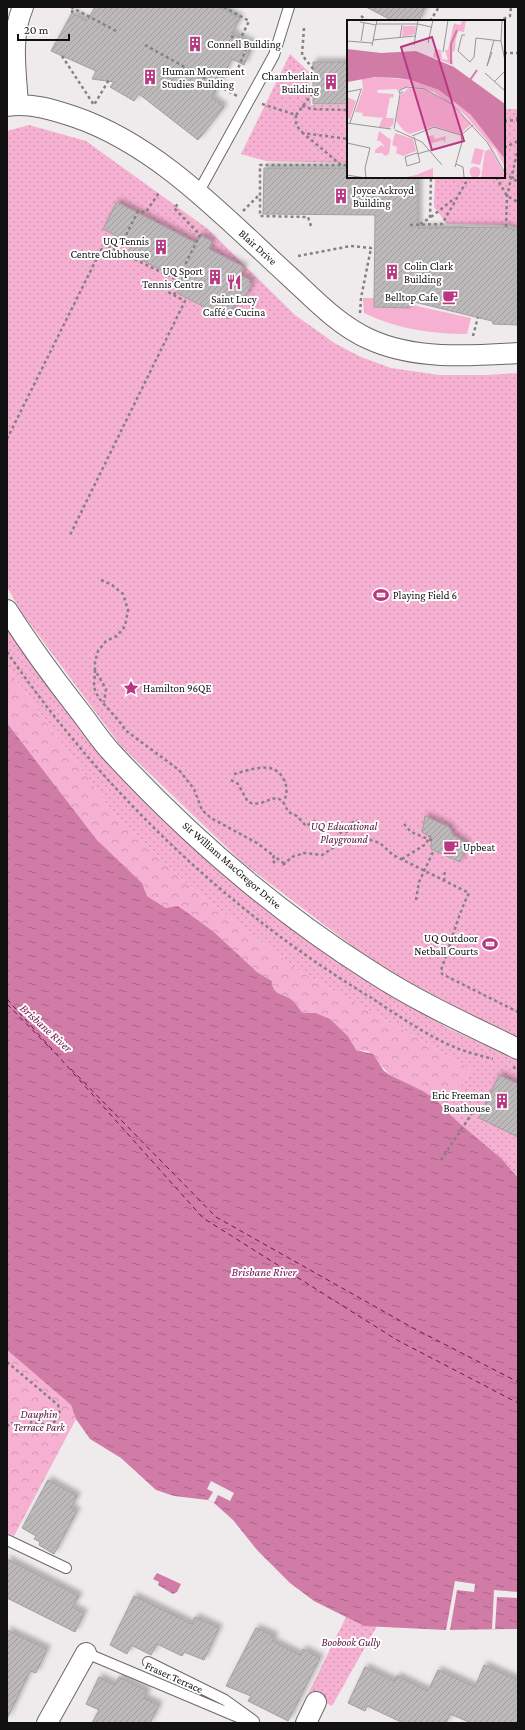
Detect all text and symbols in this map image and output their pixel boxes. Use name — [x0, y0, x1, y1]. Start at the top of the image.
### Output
scale bar — [18, 16, 69, 42]
inset map — [347, 20, 505, 178]
text: 20 m — [24, 23, 49, 37]
building icon: Connell Building — [186, 35, 204, 53]
place label: Connell Building — [207, 38, 282, 51]
place label: Human Movement Studies Building — [162, 65, 245, 91]
building icon: Human Movement Studies Building — [141, 68, 159, 86]
place label: Chamberlain Building — [262, 70, 320, 96]
building icon: Chamberlain Building — [322, 73, 340, 91]
place label: Joyce Ackroyd Building — [352, 184, 414, 210]
building icon: Joyce Ackroyd Building — [332, 187, 350, 205]
street label: Blair Drive — [237, 227, 280, 267]
place label: UQ Tennis Centre Clubhouse — [70, 235, 149, 260]
building icon: UQ Tennis Centre Clubhouse — [152, 238, 170, 256]
place label: Colin Clark Building — [404, 260, 454, 286]
building icon: Colin Clark Building — [383, 263, 401, 281]
place label: UQ Sport Tennis Centre — [142, 265, 203, 290]
building icon: UQ Sport Tennis Centre — [206, 268, 224, 286]
restaurant icon: Saint Lucy Caffé e Cucina — [225, 273, 243, 291]
cafe icon: Belltop Cafe — [441, 288, 459, 306]
place label: Belltop Cafe — [385, 291, 438, 304]
place label: Saint Lucy Caffé e Cucina — [203, 293, 265, 318]
sports icon: Playing Field 6 — [372, 586, 390, 604]
place label: Playing Field 6 — [393, 589, 457, 602]
place icon: Hamilton 96QE — [122, 679, 140, 697]
place label: Hamilton 96QE — [143, 682, 211, 694]
street label: Sir William MacGregor Drive — [180, 819, 284, 912]
park label: UQ Educational Playground — [311, 820, 378, 846]
cafe icon: Upbeat — [442, 838, 460, 856]
place label: Upbeat — [463, 841, 495, 854]
place label: UQ Outdoor Netball Courts — [414, 932, 478, 957]
sports icon: UQ Outdoor Netball Courts — [481, 935, 499, 953]
water label: Brisbane River — [17, 1001, 75, 1056]
place label: Eric Freeman Boathouse — [432, 1089, 490, 1114]
building icon: Eric Freeman Boathouse — [493, 1092, 511, 1110]
water label: Brisbane River — [231, 1265, 297, 1279]
park label: Dauphin Terrace Park — [13, 1408, 66, 1433]
park label: Boobook Gully — [322, 1636, 381, 1649]
street label: Fraser Terrace — [143, 1659, 205, 1695]

